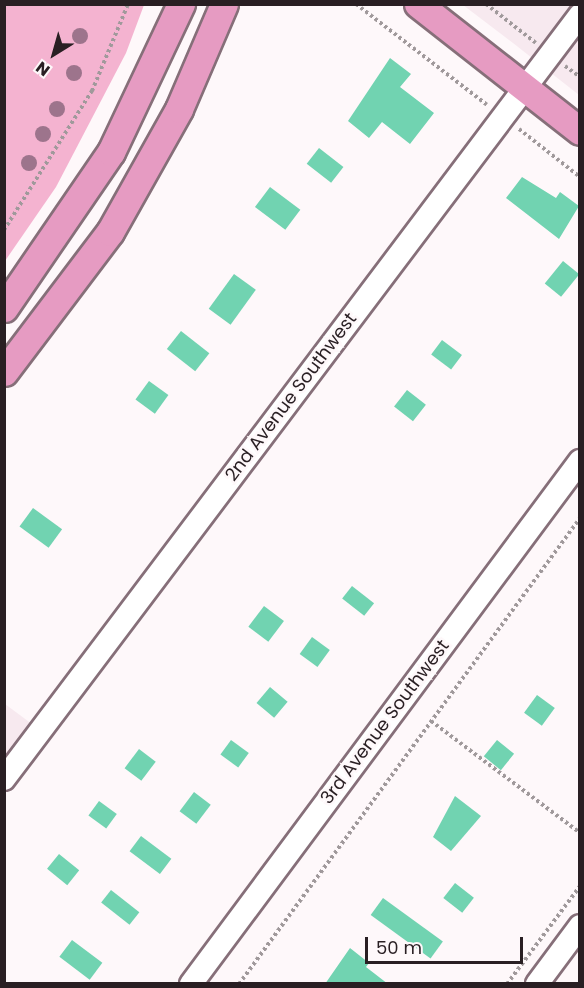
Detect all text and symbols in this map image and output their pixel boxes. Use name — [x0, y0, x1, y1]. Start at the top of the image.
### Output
north arrow — [24, 24, 84, 84]
text: N — [31, 56, 55, 82]
street label: 2nd Avenue Southwest — [221, 309, 361, 485]
street label: 3rd Avenue Southwest — [316, 636, 454, 808]
scale bar — [368, 925, 526, 963]
text: 50 m — [376, 935, 422, 960]

